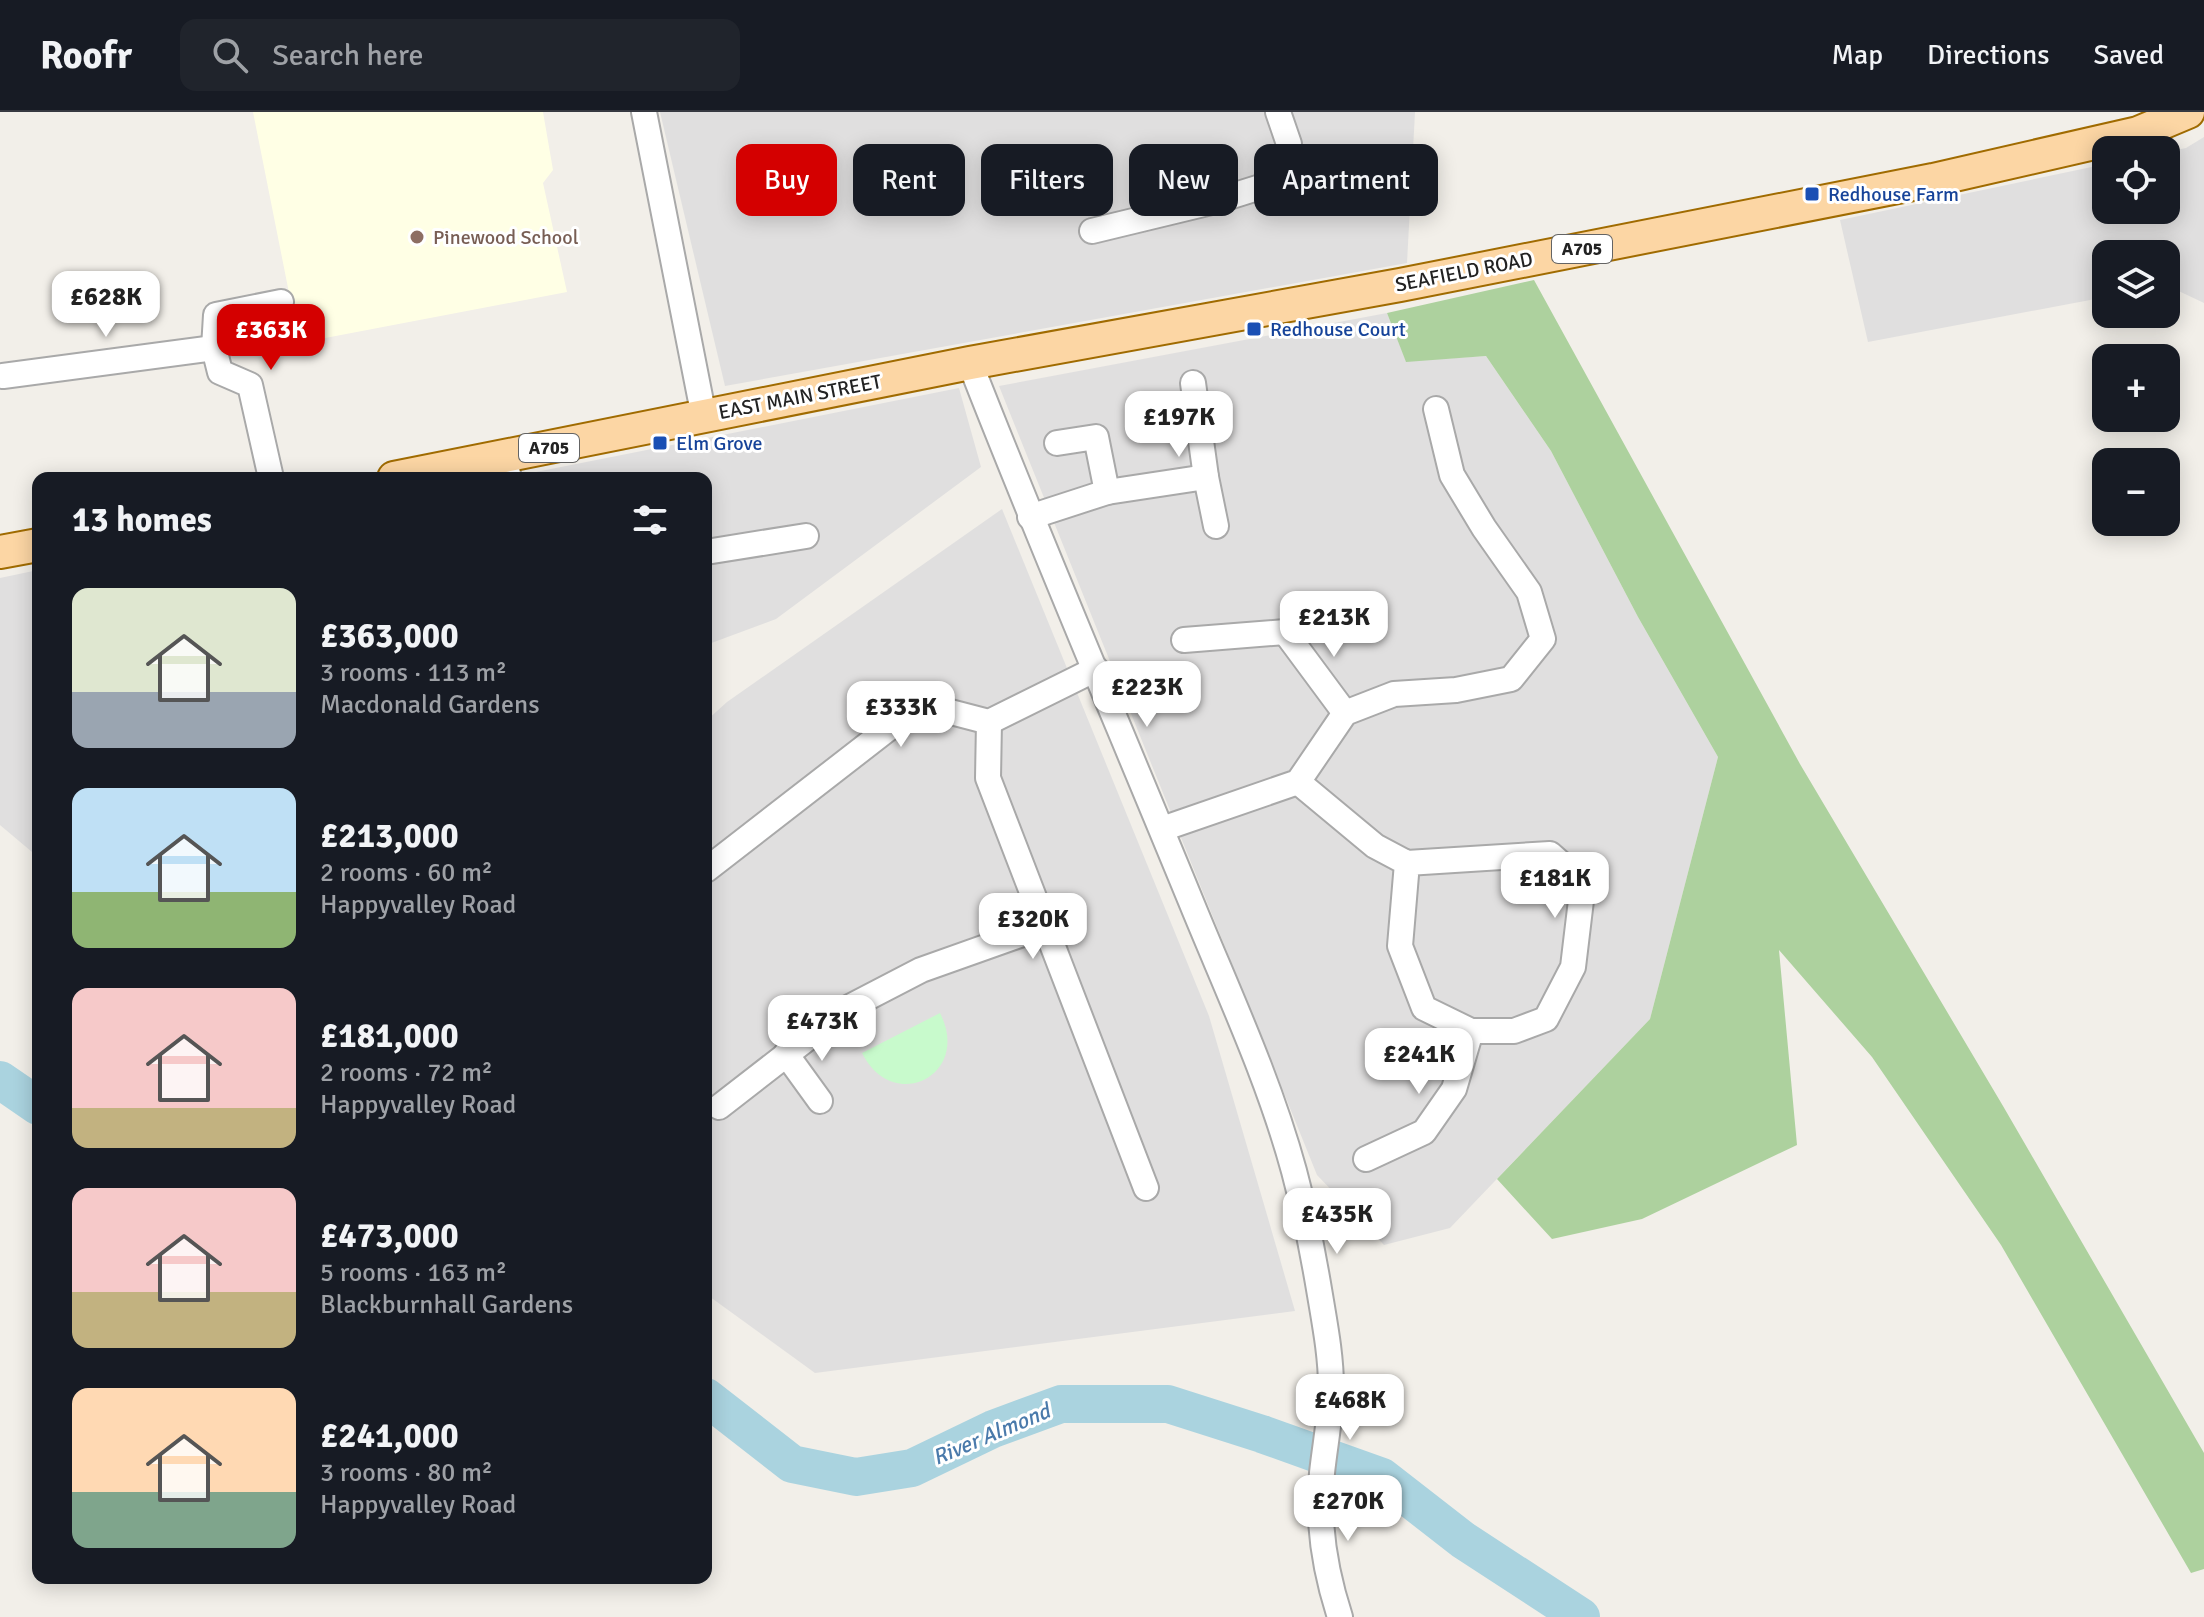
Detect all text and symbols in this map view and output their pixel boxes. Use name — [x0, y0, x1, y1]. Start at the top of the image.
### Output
search box — [180, 19, 740, 91]
text: Roofr — [40, 32, 132, 79]
icon: search — [208, 33, 252, 77]
text: Search here — [272, 37, 423, 74]
text: Map — [1831, 38, 1883, 72]
text: Directions — [1927, 38, 2049, 72]
text: Saved — [2093, 38, 2164, 72]
map controls — [2092, 136, 2180, 536]
button: locate — [2092, 136, 2180, 224]
chip: Buy — [736, 144, 837, 216]
chip: Rent — [853, 144, 965, 216]
chip: Filters — [981, 144, 1113, 216]
chip: New — [1129, 144, 1238, 216]
chip: Apartment — [1254, 144, 1438, 216]
place label: Redhouse Farm — [1828, 182, 1959, 207]
marker: Redhouse Farm — [1803, 185, 1821, 203]
place label: Pinewood School — [433, 225, 579, 250]
marker: Pinewood School — [408, 228, 426, 246]
road number: A705 — [1552, 235, 1612, 263]
button: layers — [2092, 240, 2180, 328]
street label: SEAFIELD ROAD — [1393, 246, 1535, 298]
pin: £628K — [50, 271, 162, 339]
text: £628K — [70, 281, 142, 313]
pin: £363K — [215, 304, 327, 372]
text: £363K — [235, 314, 307, 346]
place label: Redhouse Court — [1270, 317, 1406, 342]
marker: Redhouse Court — [1245, 320, 1263, 338]
button: + — [2092, 344, 2180, 432]
street label: EAST MAIN STREET — [716, 369, 884, 425]
pin: £197K — [1123, 391, 1235, 459]
text: £197K — [1143, 401, 1215, 433]
place label: Elm Grove — [676, 431, 762, 456]
road number: A705 — [519, 434, 579, 462]
marker: Elm Grove — [651, 434, 669, 452]
button: − — [2092, 448, 2180, 536]
icon: filters — [628, 498, 672, 542]
text: 13 homes — [72, 499, 212, 541]
pin: £213K — [1278, 591, 1390, 659]
text: £213K — [1298, 601, 1370, 633]
text: £363,000 — [320, 615, 459, 657]
icon: home — [136, 620, 232, 716]
text: 3 rooms · 113 m² — [320, 657, 507, 689]
pin: £223K — [1091, 661, 1203, 729]
text: £223K — [1111, 671, 1183, 703]
pin: £333K — [845, 681, 957, 749]
text: Macdonald Gardens — [320, 689, 540, 721]
text: £333K — [865, 691, 937, 723]
text: £213,000 — [320, 815, 459, 857]
icon: home — [136, 820, 232, 916]
pin: £181K — [1499, 852, 1611, 920]
text: 2 rooms · 60 m² — [320, 857, 493, 889]
text: £181K — [1519, 862, 1591, 894]
text: Happyvalley Road — [320, 889, 516, 921]
pin: £320K — [977, 893, 1089, 961]
text: £320K — [997, 903, 1069, 935]
pin: £473K — [766, 995, 878, 1063]
text: £473K — [786, 1005, 858, 1037]
text: £181,000 — [320, 1015, 459, 1057]
icon: home — [136, 1020, 232, 1116]
pin: £241K — [1363, 1028, 1475, 1096]
text: £241K — [1383, 1038, 1455, 1070]
text: 2 rooms · 72 m² — [320, 1057, 493, 1089]
text: Happyvalley Road — [320, 1089, 516, 1121]
pin: £435K — [1281, 1188, 1393, 1256]
text: £435K — [1301, 1198, 1373, 1230]
text: £473,000 — [320, 1215, 459, 1257]
icon: home — [136, 1220, 232, 1316]
text: 5 rooms · 163 m² — [320, 1257, 507, 1289]
text: Blackburnhall Gardens — [320, 1289, 573, 1321]
pin: £468K — [1294, 1374, 1406, 1442]
text: £468K — [1314, 1384, 1386, 1416]
water label: River Almond — [928, 1396, 1056, 1471]
text: £241,000 — [320, 1415, 459, 1457]
icon: home — [136, 1420, 232, 1516]
text: 3 rooms · 80 m² — [320, 1457, 493, 1489]
pin: £270K — [1292, 1475, 1404, 1543]
text: £270K — [1312, 1485, 1384, 1517]
text: Happyvalley Road — [320, 1489, 516, 1521]

